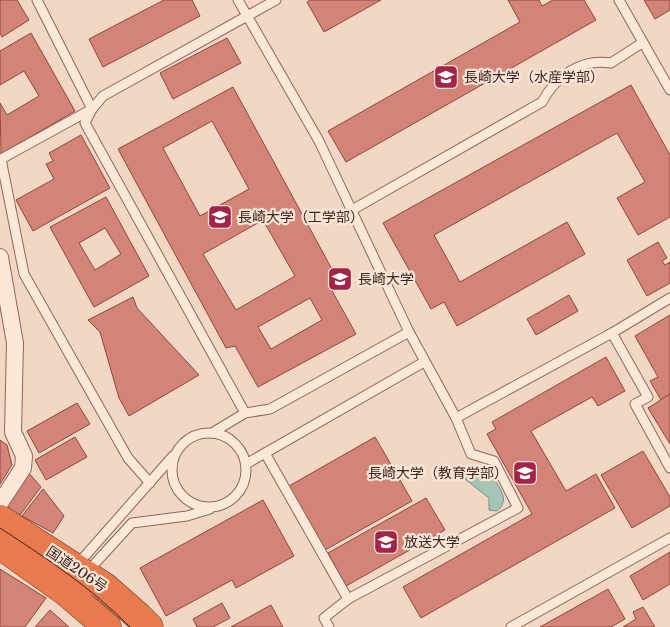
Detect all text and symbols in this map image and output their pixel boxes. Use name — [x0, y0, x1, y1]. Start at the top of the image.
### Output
school or university icon: 長崎大学（水産学部） — [433, 64, 459, 90]
place label: 長崎大学（水産学部） — [464, 68, 604, 86]
school or university icon: 長崎大学（工学部） — [207, 204, 233, 230]
place label: 長崎大学（工学部） — [238, 208, 364, 226]
school or university icon: 長崎大学 — [327, 266, 353, 292]
place label: 長崎大学 — [358, 270, 414, 288]
school or university icon: 長崎大学（教育学部） — [512, 460, 538, 486]
place label: 長崎大学（教育学部） — [368, 464, 508, 482]
school or university icon: 放送大学 — [373, 529, 399, 555]
place label: 放送大学 — [404, 533, 460, 551]
street label: 国道206号 — [43, 542, 111, 596]

